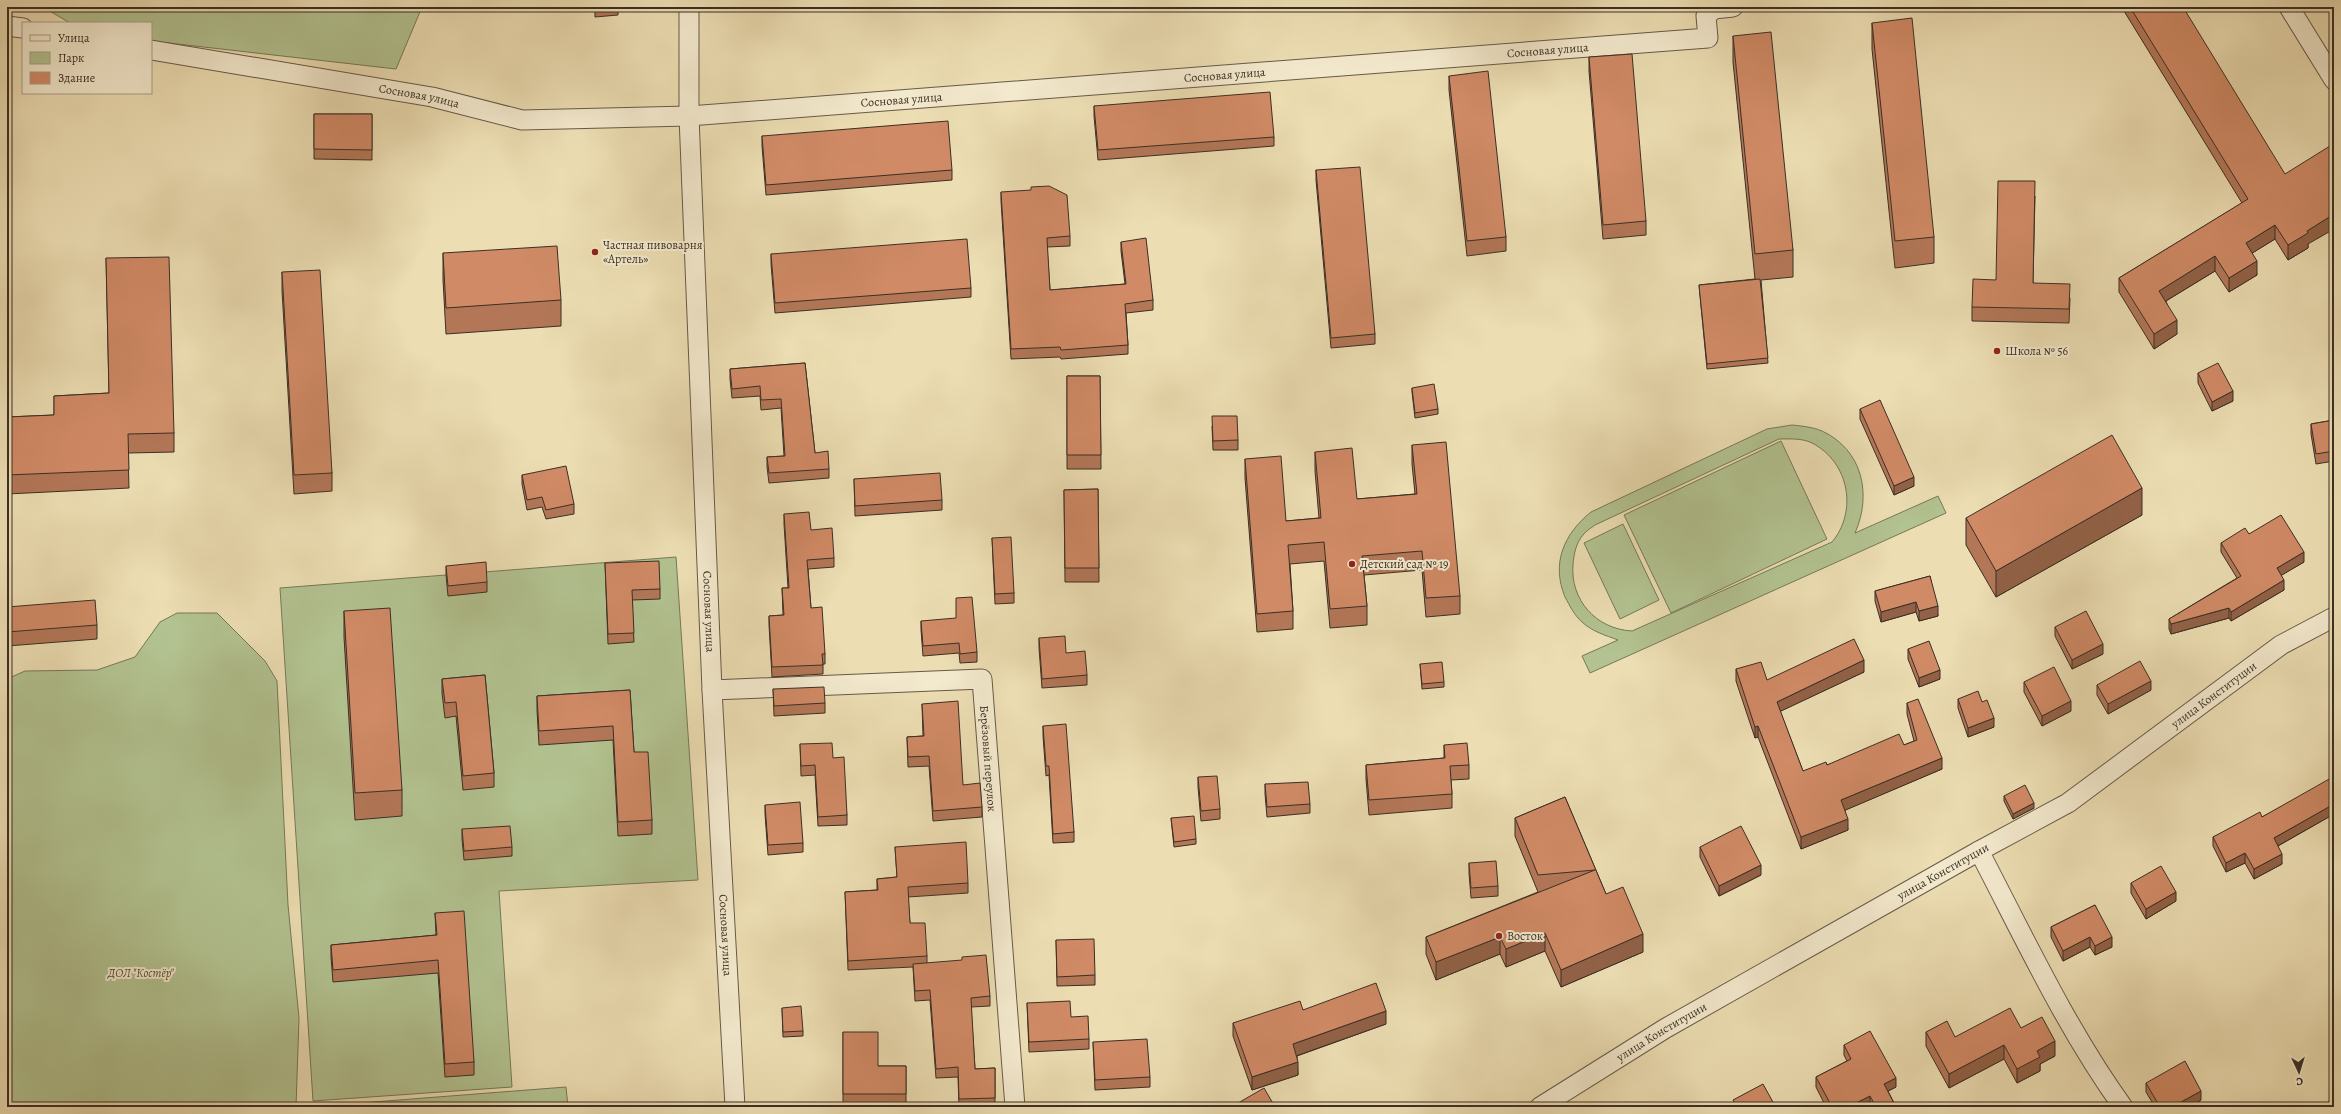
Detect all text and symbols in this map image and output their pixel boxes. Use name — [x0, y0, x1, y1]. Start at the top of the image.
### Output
legend — [22, 22, 152, 94]
text: Улица — [58, 30, 90, 46]
street label: Сосновая улица — [1506, 39, 1589, 61]
text: Парк — [58, 50, 84, 66]
street label: Сосновая улица — [1183, 64, 1266, 86]
text: Здание — [58, 70, 95, 86]
street label: Сосновая улица — [378, 80, 462, 112]
street label: Сосновая улица — [860, 89, 943, 111]
place label: Частная пивоварня «Артель» — [603, 237, 703, 267]
marker: Частная пивоварня «Артель» — [590, 247, 600, 257]
place label: Школа № 56 — [2005, 343, 2069, 359]
marker: Школа № 56 — [1992, 346, 2002, 356]
place label: Детский сад № 19 — [1360, 556, 1449, 572]
marker: Детский сад № 19 — [1347, 559, 1357, 569]
street label: Сосновая улица — [699, 570, 719, 653]
street label: улица Конституции — [2167, 658, 2260, 732]
street label: Берёзовый переулок — [976, 705, 1000, 812]
street label: улица Конституции — [1894, 839, 1992, 904]
street label: Сосновая улица — [715, 894, 736, 977]
place label: Восток — [1507, 928, 1543, 944]
marker: Восток — [1494, 931, 1504, 941]
park label: ДОЛ "Костёр" — [107, 965, 174, 981]
street label: улица Конституции — [1613, 999, 1710, 1066]
north arrow — [2279, 1052, 2319, 1092]
text: С — [2296, 1074, 2304, 1089]

